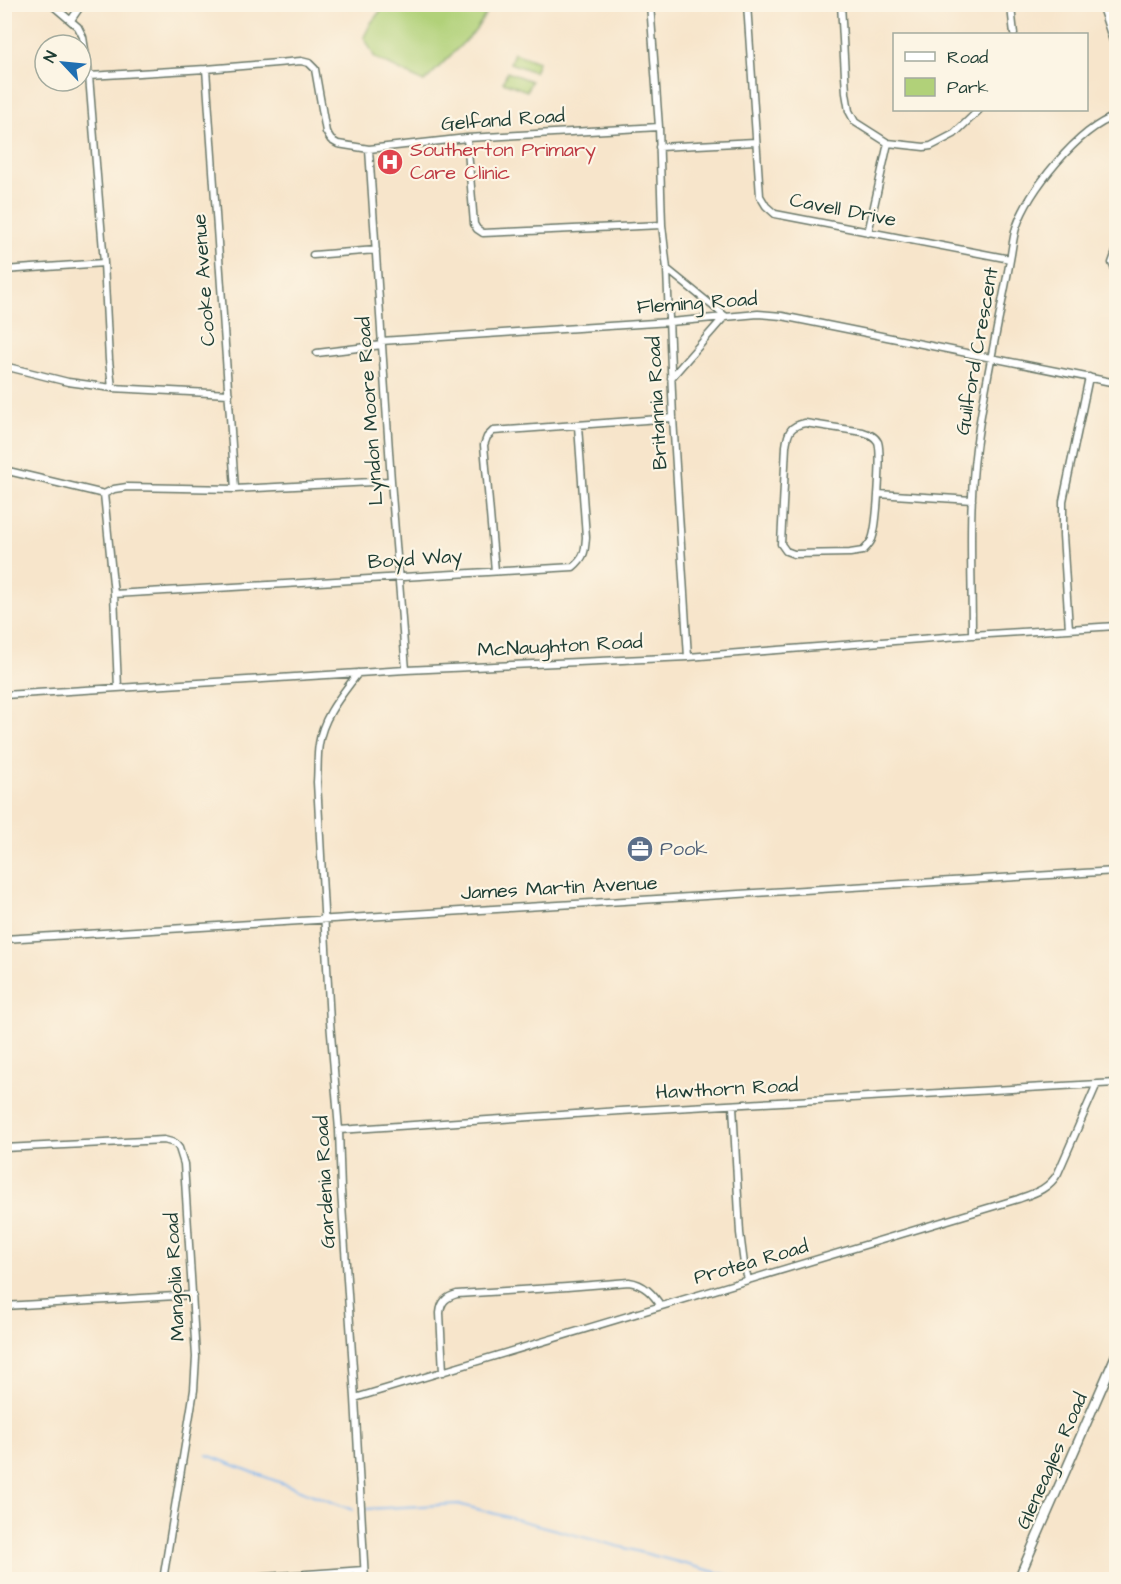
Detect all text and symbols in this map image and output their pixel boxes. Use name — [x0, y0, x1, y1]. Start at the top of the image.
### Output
north arrow — [33, 33, 93, 93]
legend — [893, 33, 1088, 111]
text: Road — [947, 45, 988, 70]
text: N — [38, 48, 63, 66]
text: Park — [947, 75, 989, 100]
street label: Gelfand Road — [440, 102, 566, 138]
place label: Southerton Primary Care Clinic — [410, 136, 596, 187]
hospital icon: Southerton Primary Care Clinic — [375, 147, 405, 177]
street label: Cavell Drive — [787, 186, 899, 234]
street label: Cooke Avenue — [185, 213, 223, 347]
street label: Guilford Crescent — [948, 265, 1006, 437]
street label: Fleming Road — [636, 285, 758, 322]
street label: Lyndon Moore Road — [349, 316, 392, 506]
street label: Britannia Road — [640, 336, 674, 470]
street label: Boyd Way — [367, 542, 463, 577]
street label: McNaughton Road — [477, 628, 643, 665]
office icon: Pook — [625, 834, 655, 864]
place label: Pook — [660, 835, 708, 863]
street label: James Martin Avenue — [460, 869, 658, 907]
street label: Hawthorn Road — [655, 1071, 799, 1107]
street label: Gardenia Road — [308, 1115, 342, 1249]
street label: Mangolia Road — [158, 1212, 193, 1342]
street label: Protea Road — [690, 1232, 812, 1292]
street label: Gleneagles Road — [1009, 1388, 1096, 1534]

